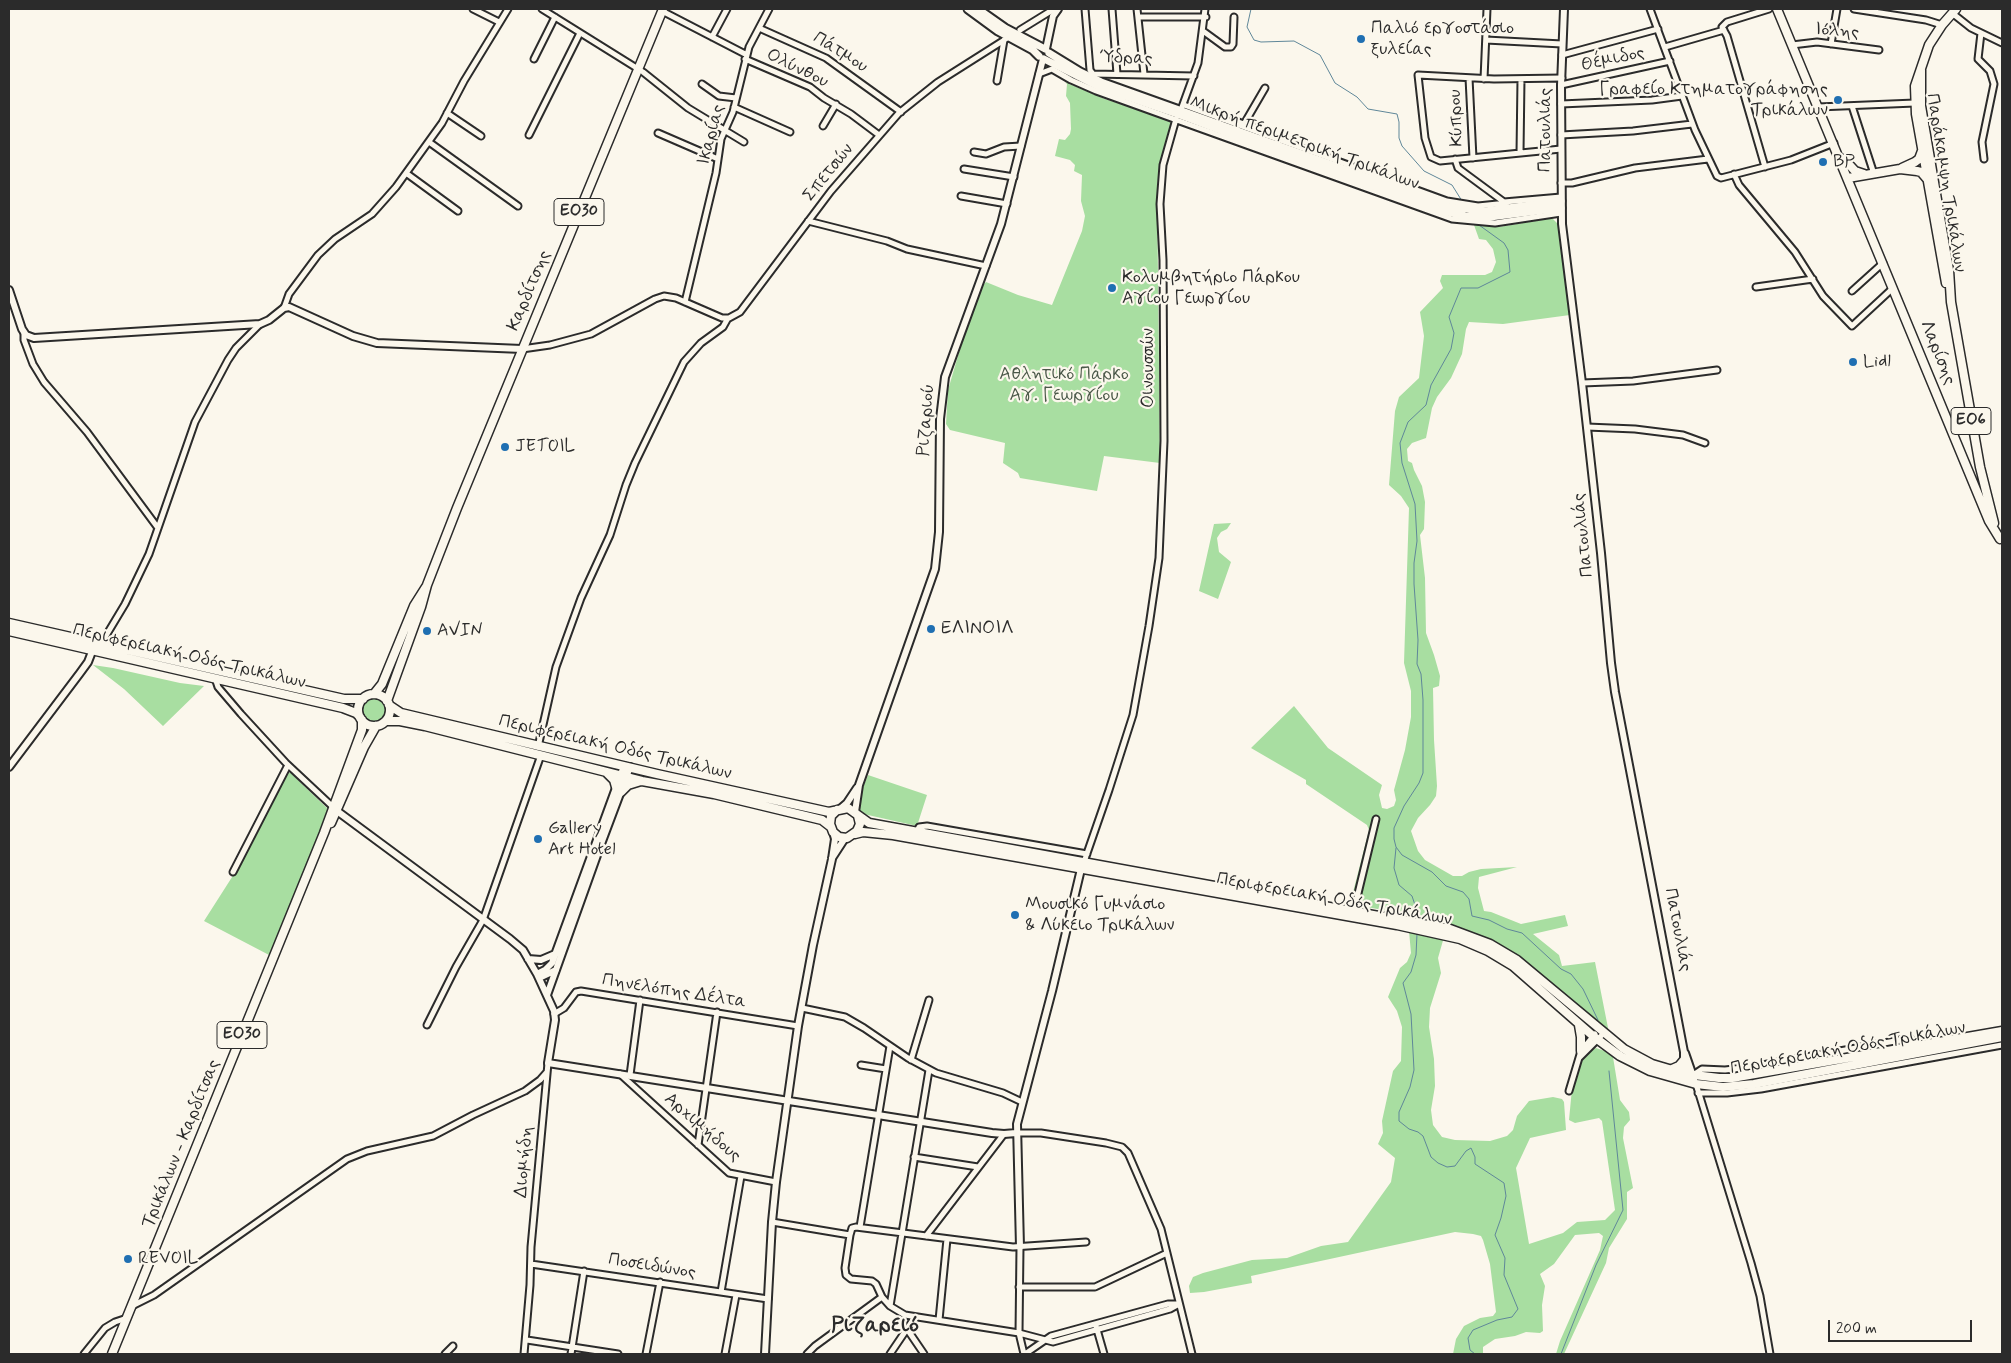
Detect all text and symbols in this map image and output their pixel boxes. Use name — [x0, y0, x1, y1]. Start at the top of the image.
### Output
place label: Παλιό εργοστάσιο ξυλείας — [1371, 18, 1514, 60]
street label: Ιόλης — [1814, 19, 1860, 45]
street label: Πάτμου — [809, 28, 871, 78]
marker: Παλιό εργοστάσιο ξυλείας — [1355, 33, 1367, 45]
street label: Θέμιδος — [1579, 43, 1647, 77]
street label: Ολύνθου — [762, 45, 832, 93]
street label: Ύδρας — [1099, 47, 1153, 71]
place label: Γραφείο Κτηματογράφησης Τρικάλων — [1599, 79, 1828, 122]
street label: Πατουλιάς — [1535, 88, 1557, 172]
street label: Κύπρου — [1445, 89, 1469, 147]
street label: Μικρή περιμετρική Τρικάλων — [1186, 92, 1422, 196]
street label: Παράκαμψη Τρικάλων — [1920, 92, 1970, 274]
marker: Γραφείο Κτηματογράφησης Τρικάλων — [1832, 94, 1844, 106]
street label: Ικαρίας — [694, 102, 730, 168]
street label: Σπετσών — [799, 140, 859, 206]
place label: BP — [1833, 151, 1855, 173]
marker: BP — [1817, 156, 1829, 168]
road number: ΕΟ30 — [554, 198, 604, 226]
street label: Καρδίτσης — [503, 248, 557, 334]
place label: Κολυμβητήριο Πάρκου Αγίου Γεωργίου — [1122, 267, 1300, 310]
marker: Κολυμβητήριο Πάρκου Αγίου Γεωργίου — [1106, 282, 1118, 294]
street label: Λαρίσης — [1914, 318, 1960, 388]
street label: Οινουσσών — [1138, 328, 1160, 408]
place label: Lidl — [1863, 351, 1891, 373]
marker: Lidl — [1847, 356, 1859, 368]
park label: Αθλητικό Πάρκο Αγ. Γεωργίου — [999, 364, 1129, 406]
street label: Ριζαριού — [914, 383, 940, 457]
road number: ΕΟ6 — [1951, 408, 1991, 434]
place label: JETOIL — [515, 436, 575, 458]
marker: JETOIL — [499, 441, 511, 453]
street label: Πατουλιάς — [1569, 492, 1599, 578]
place label: ΕΛΙΝΟΙΛ — [941, 618, 1013, 640]
street label: Περιφερειακή Οδός Τρικάλων — [70, 620, 308, 694]
place label: AVIN — [437, 620, 483, 642]
marker: ΕΛΙΝΟΙΛ — [925, 623, 937, 635]
marker: AVIN — [421, 625, 433, 637]
street label: Περιφερειακή Οδός Τρικάλων — [496, 711, 734, 785]
place label: Gallery Art Hotel — [548, 818, 616, 861]
marker: Gallery Art Hotel — [532, 833, 544, 845]
street label: Περιφερειακή Οδός Τρικάλων — [1215, 869, 1453, 931]
street label: Πατουλιάς — [1658, 886, 1696, 974]
place label: Μουσικό Γυμνάσιο & Λύκειο Τρικάλων — [1025, 894, 1174, 936]
marker: Μουσικό Γυμνάσιο & Λύκειο Τρικάλων — [1009, 909, 1021, 921]
street label: Πηνελόπης Δέλτα — [600, 970, 748, 1014]
street label: Περιφερειακή Οδός Τρικάλων — [1729, 1018, 1967, 1080]
road number: ΕΟ30 — [217, 1022, 267, 1048]
street label: Τρικάλων - Καρδίτσας — [138, 1057, 226, 1231]
street label: Αρχιμήδους — [659, 1089, 745, 1167]
street label: Διομήδη — [511, 1125, 539, 1199]
place label: REVOIL — [138, 1248, 198, 1270]
street label: Ποσειδώνος — [607, 1249, 697, 1285]
marker: REVOIL — [122, 1253, 134, 1265]
scale bar — [1831, 1310, 1975, 1342]
district label: Ριζαρειό — [831, 1313, 919, 1339]
text: 200 m — [1836, 1319, 1877, 1339]

